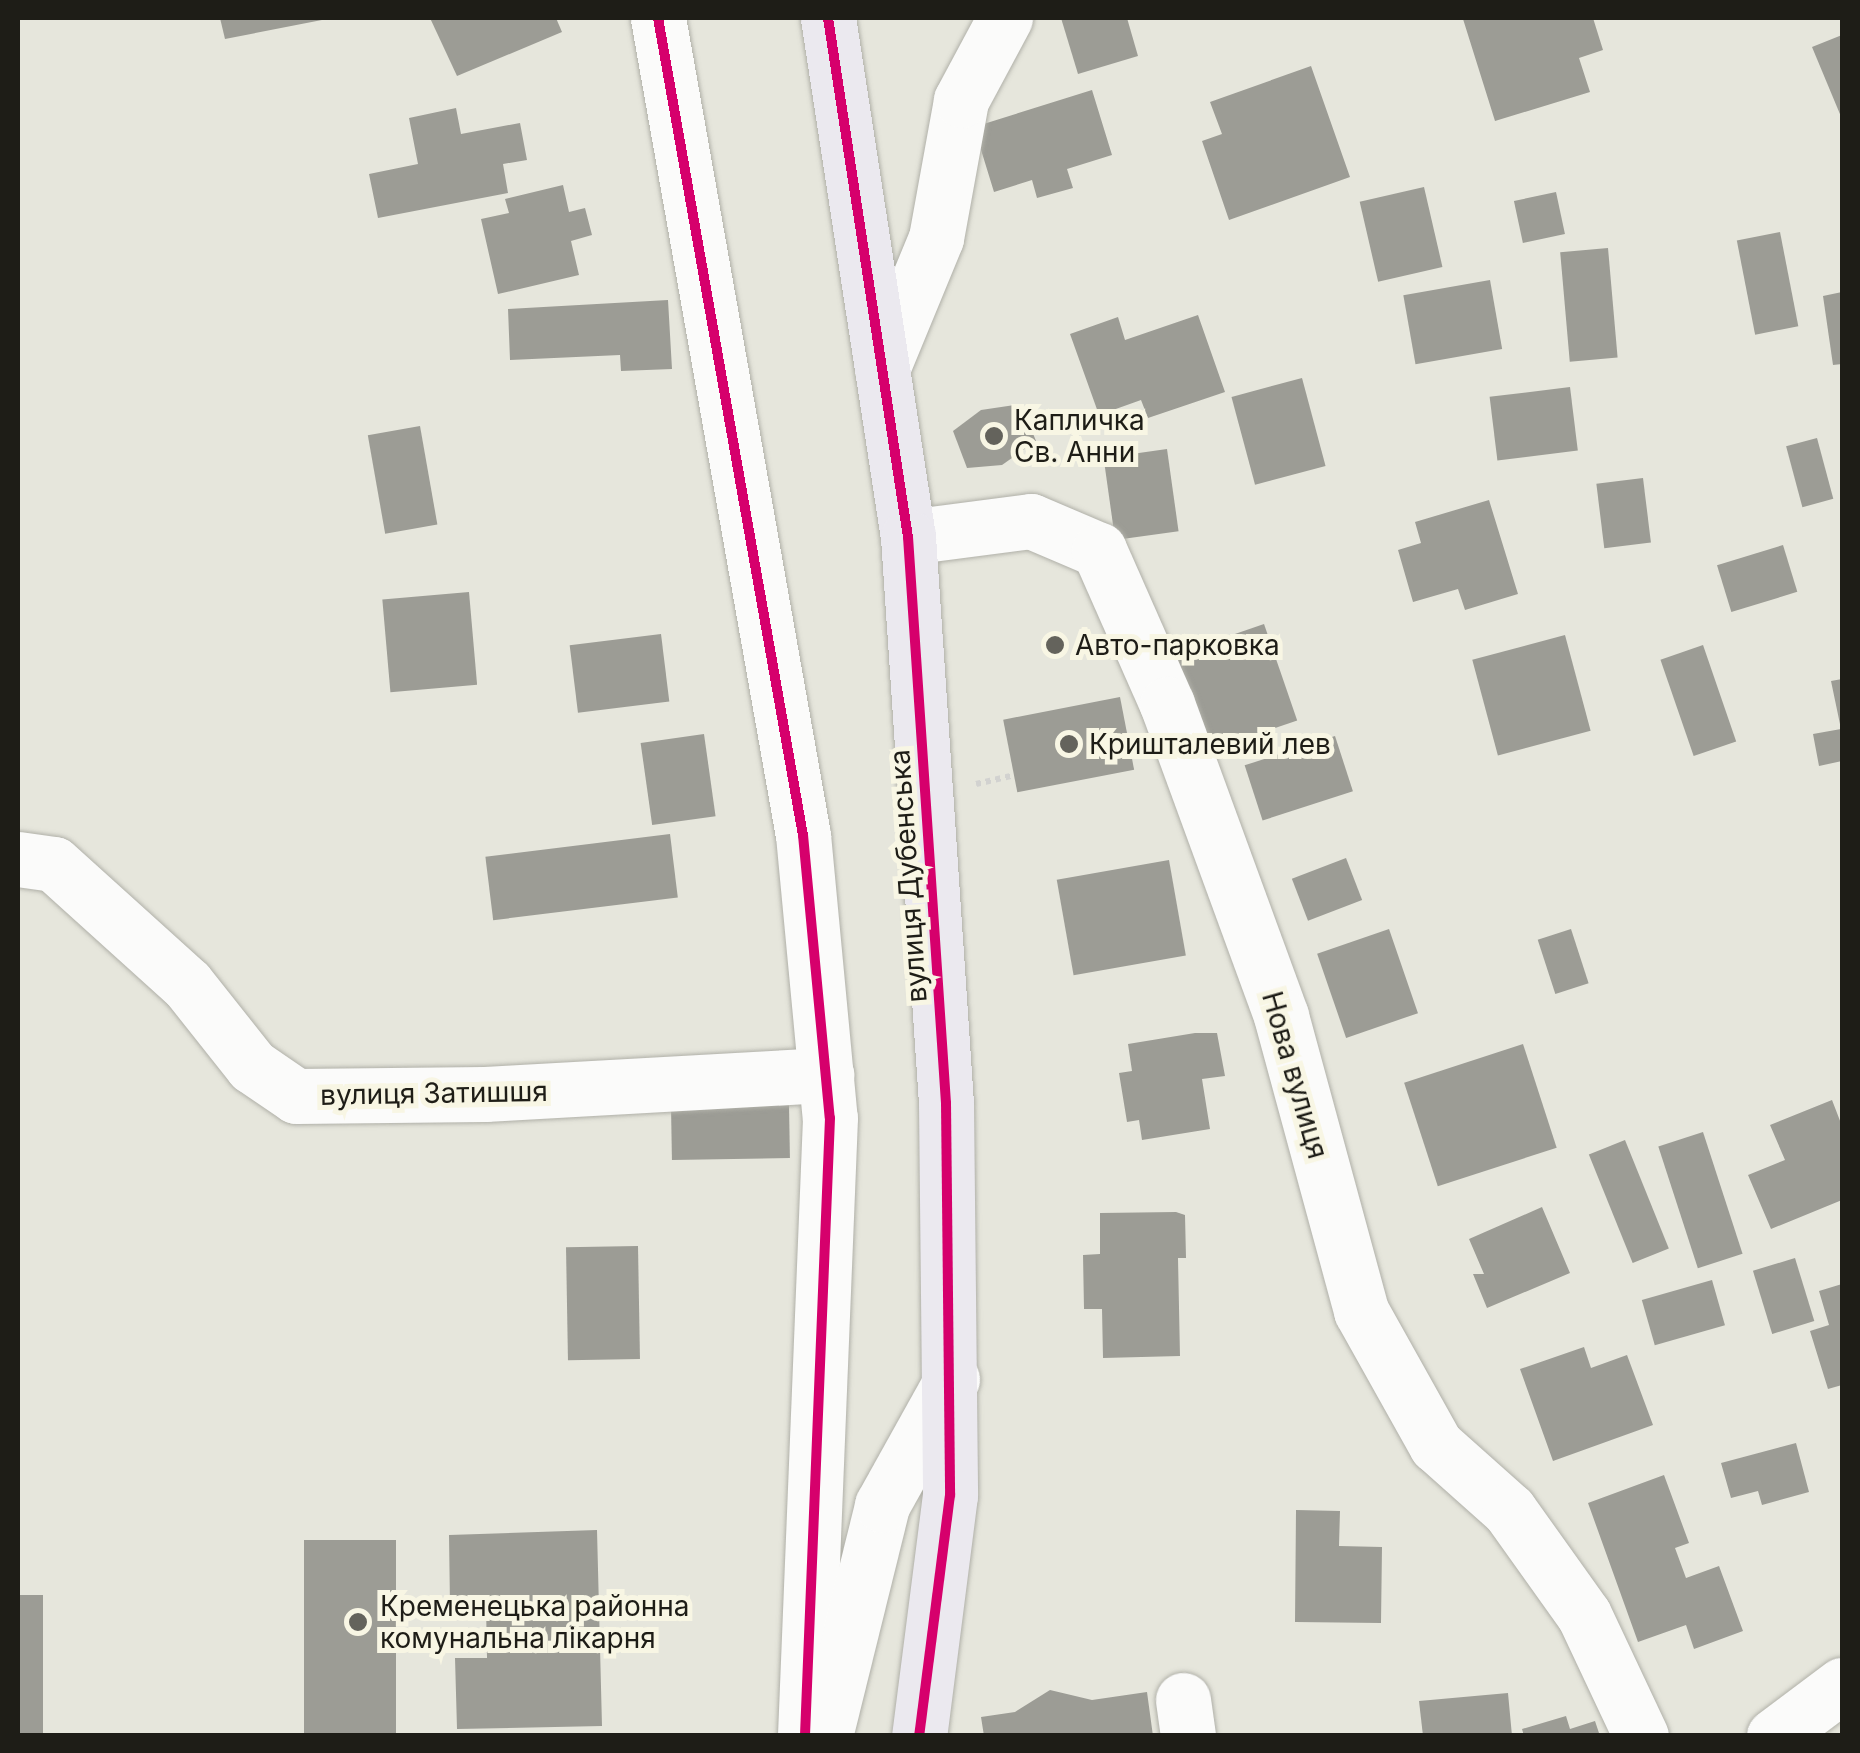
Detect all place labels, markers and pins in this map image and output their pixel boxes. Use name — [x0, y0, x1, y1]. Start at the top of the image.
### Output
place label: Капличка Св. Анни — [1014, 403, 1145, 469]
marker: Капличка Св. Анни — [983, 425, 1005, 447]
place label: Авто-парковка — [1075, 628, 1280, 662]
marker: Авто-парковка — [1044, 634, 1066, 656]
place label: Кришталевий лев — [1089, 727, 1331, 761]
marker: Кришталевий лев — [1058, 733, 1080, 755]
place label: Кременецька районна комунальна лікарня — [380, 1589, 690, 1655]
marker: Кременецька районна комунальна лікарня — [345, 1609, 371, 1635]

